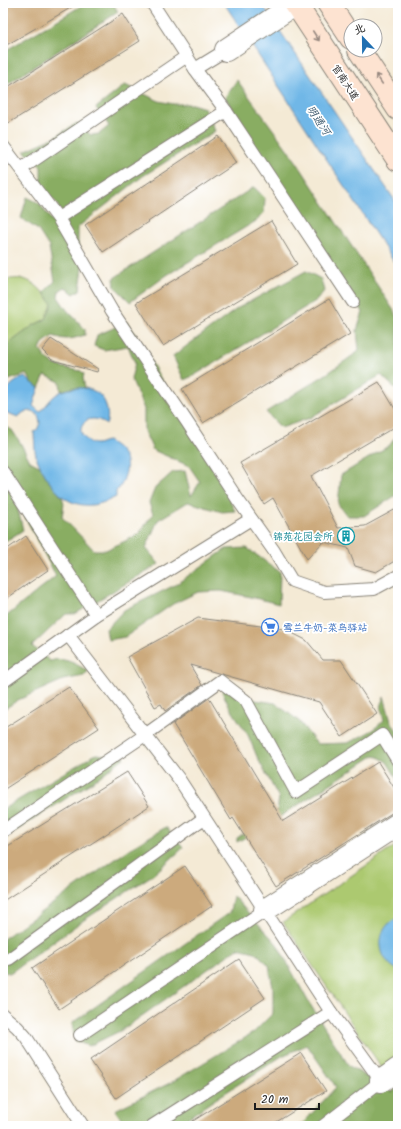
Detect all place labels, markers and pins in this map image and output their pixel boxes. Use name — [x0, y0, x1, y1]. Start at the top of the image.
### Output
building icon: 锦苑花园会所 — [336, 526, 356, 546]
place label: 锦苑花园会所 — [273, 529, 333, 545]
supermarket icon: 雪兰牛奶-菜鸟驿站 — [260, 617, 280, 637]
place label: 雪兰牛奶-菜鸟驿站 — [283, 620, 368, 636]

